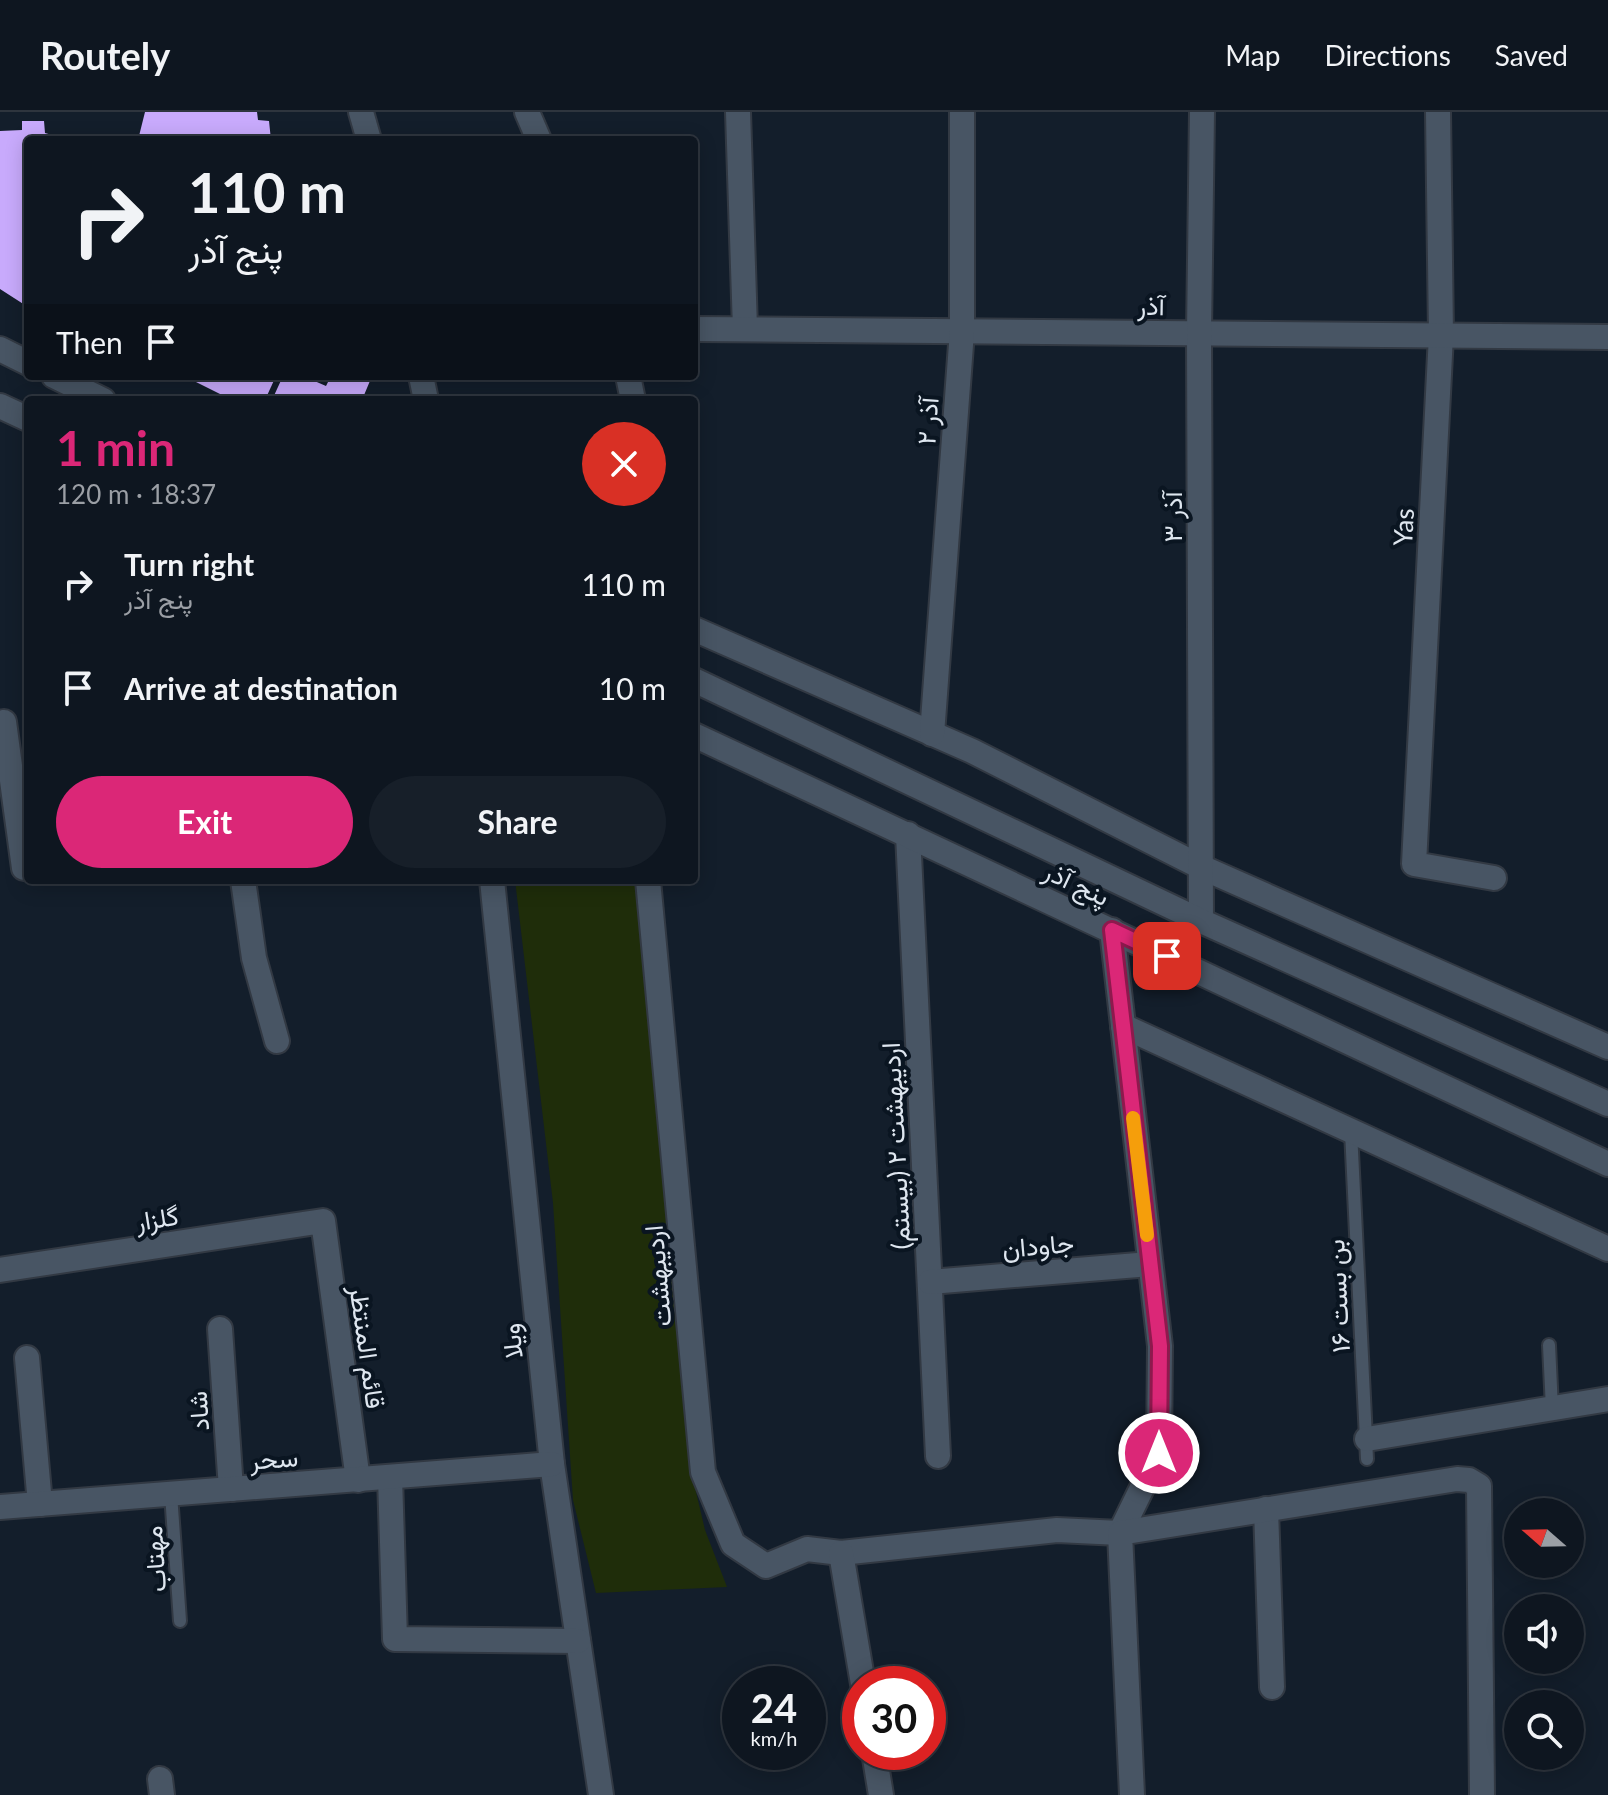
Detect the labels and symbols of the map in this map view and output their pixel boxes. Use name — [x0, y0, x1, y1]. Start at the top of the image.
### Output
street label: آذر — [1136, 289, 1167, 322]
street label: آذر ۲ — [909, 394, 946, 446]
street label: آذر ۳ — [1156, 489, 1189, 543]
street label: Yas — [1386, 507, 1420, 547]
street label: پنج آذر — [1037, 854, 1115, 915]
pin — [1133, 922, 1201, 990]
street label: اردیبهشت ۲ (بیستم) — [874, 1042, 918, 1250]
street label: گلزار — [132, 1199, 181, 1238]
street label: اردیبهشت — [637, 1224, 678, 1328]
street label: جاودان — [1001, 1226, 1075, 1265]
street label: بن بست ۱۶ — [1318, 1238, 1357, 1354]
street label: قائم المنتظر — [341, 1282, 392, 1411]
street label: ویلا — [493, 1322, 530, 1360]
street label: شاد — [181, 1390, 215, 1432]
position arrow — [1117, 1411, 1201, 1495]
street label: سحر — [248, 1440, 299, 1477]
north arrow — [1504, 1498, 1584, 1578]
street label: مهتاب — [136, 1525, 173, 1593]
speed limit sign: 30 — [842, 1666, 946, 1770]

